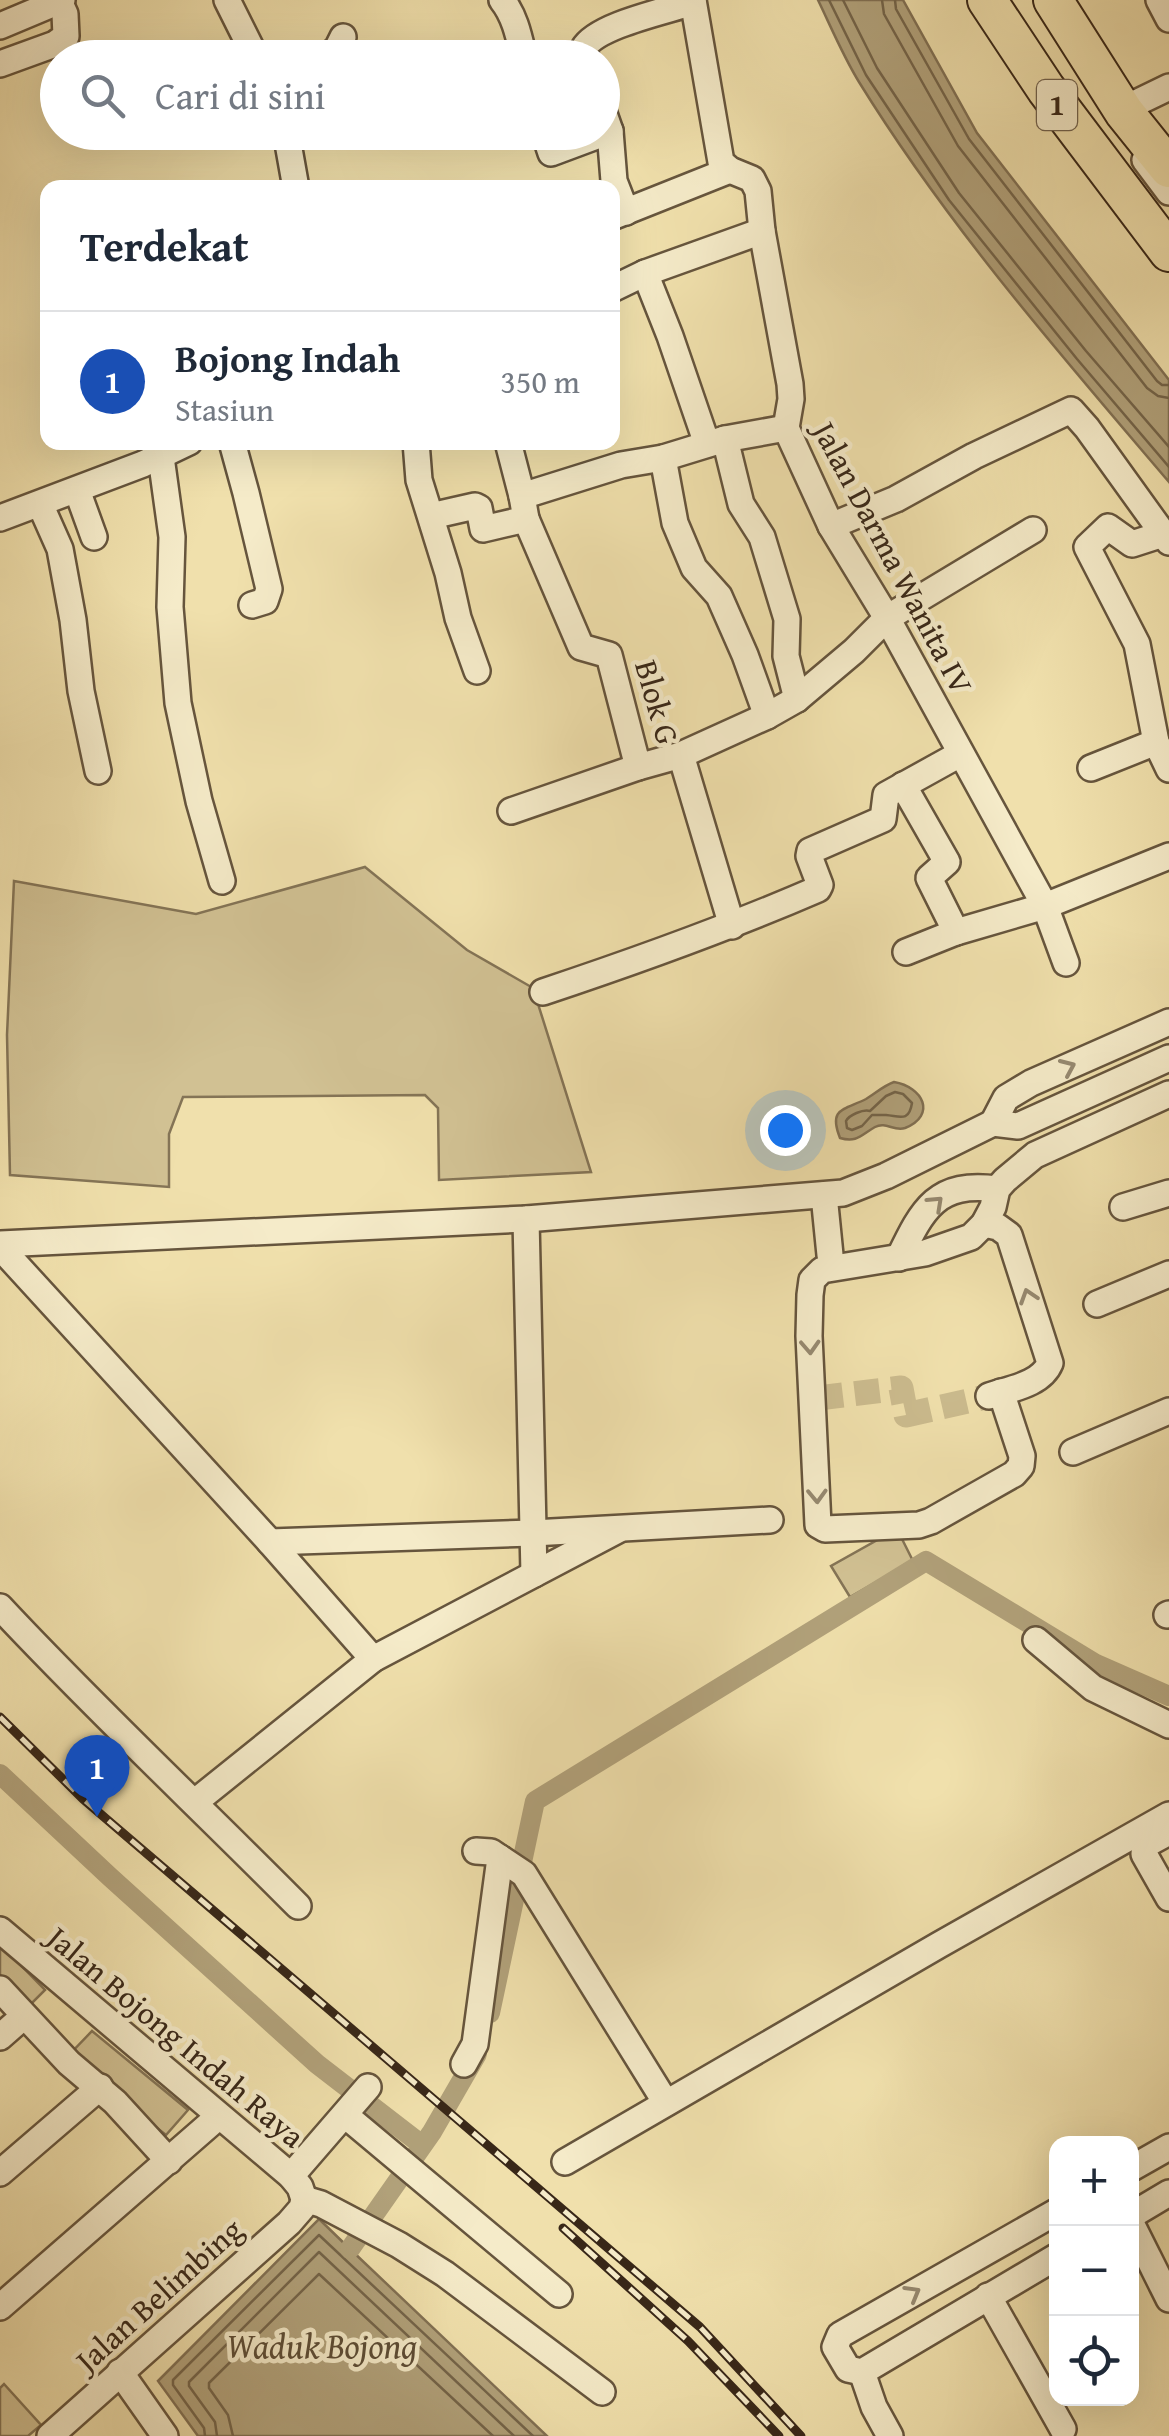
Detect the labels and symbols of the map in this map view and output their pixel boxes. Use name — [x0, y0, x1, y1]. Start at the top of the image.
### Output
road number: 1 — [1037, 80, 1077, 130]
street label: Jalan Darma Wanita IV — [800, 410, 985, 702]
street label: Blok G — [623, 654, 692, 750]
one-way arrow — [1058, 1059, 1076, 1079]
your location — [760, 1105, 811, 1156]
one-way arrow — [924, 1197, 943, 1215]
one-way arrow — [1020, 1289, 1040, 1306]
one-way arrow — [799, 1339, 820, 1355]
one-way arrow — [806, 1488, 827, 1504]
pin: 1 — [64, 1734, 130, 1817]
street label: Jalan Bojong Indah Raya — [34, 1912, 315, 2159]
street label: Jalan Belimbing — [62, 2207, 253, 2385]
one-way arrow — [903, 2286, 921, 2306]
water label: Waduk Bojong — [227, 2320, 417, 2371]

